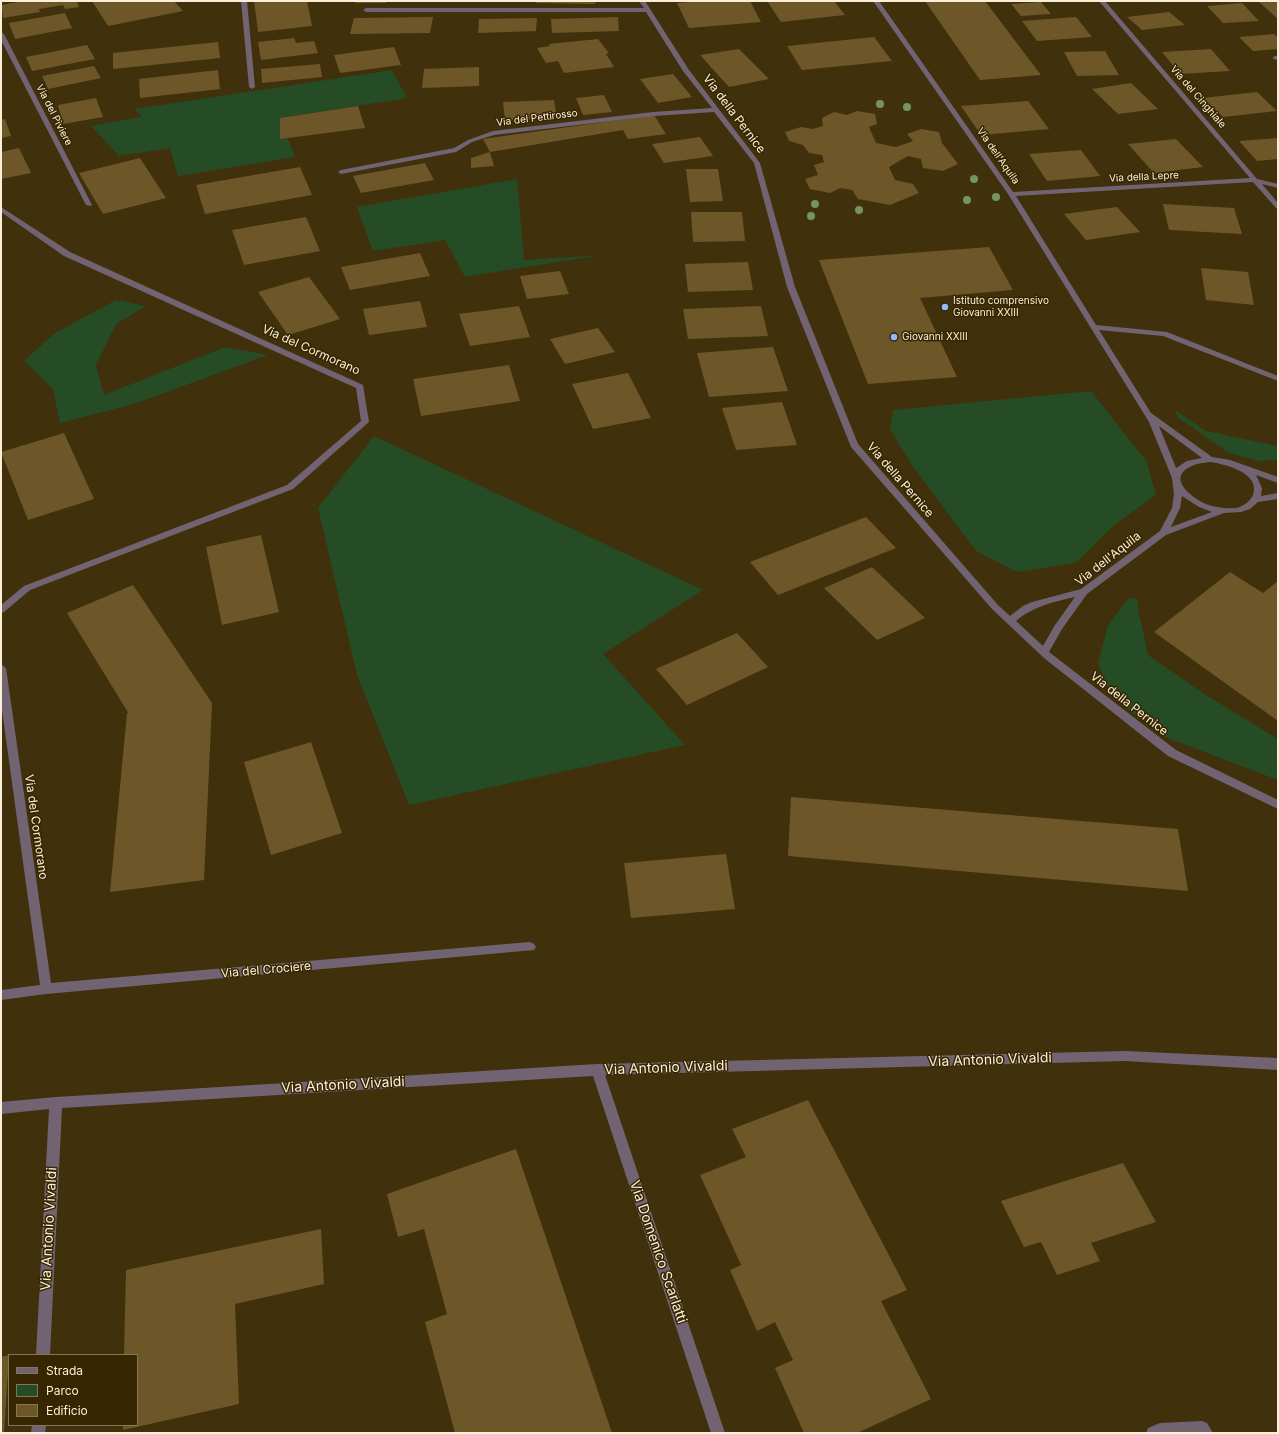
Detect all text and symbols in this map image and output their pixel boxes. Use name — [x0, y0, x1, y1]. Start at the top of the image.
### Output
street label: Via del Cinghiale — [1168, 63, 1228, 131]
street label: Via della Pernice — [700, 72, 768, 156]
street label: Via del Piviere — [33, 82, 75, 148]
street label: Via del Pettirosso — [496, 107, 578, 129]
street label: Via dell'Aquila — [974, 125, 1022, 187]
street label: Via della Lepre — [1109, 169, 1179, 185]
place label: Istituto comprensivo Giovanni XXIII — [953, 295, 1049, 318]
marker: Istituto comprensivo Giovanni XXIII — [940, 302, 950, 312]
street label: Via del Cormorano — [260, 322, 362, 378]
place label: Giovanni XXIII — [902, 331, 968, 343]
marker: Giovanni XXIII — [889, 332, 899, 342]
street label: Via della Pernice — [863, 440, 937, 520]
street label: Via dell'Aquila — [1072, 529, 1144, 589]
street label: Via della Pernice — [1087, 669, 1171, 739]
street label: Via del Cormorano — [22, 774, 50, 880]
street label: Via del Crociere — [220, 959, 312, 981]
street label: Via Antonio Vivaldi — [928, 1049, 1052, 1071]
street label: Via Antonio Vivaldi — [604, 1057, 728, 1079]
street label: Via Antonio Vivaldi — [281, 1073, 405, 1097]
street label: Via Antonio Vivaldi — [37, 1167, 61, 1291]
street label: Via Domenico Scarlatti — [626, 1178, 690, 1326]
legend — [8, 1354, 138, 1426]
text: Strada — [46, 1363, 83, 1378]
text: Parco — [46, 1383, 79, 1398]
text: Edificio — [46, 1403, 88, 1418]

